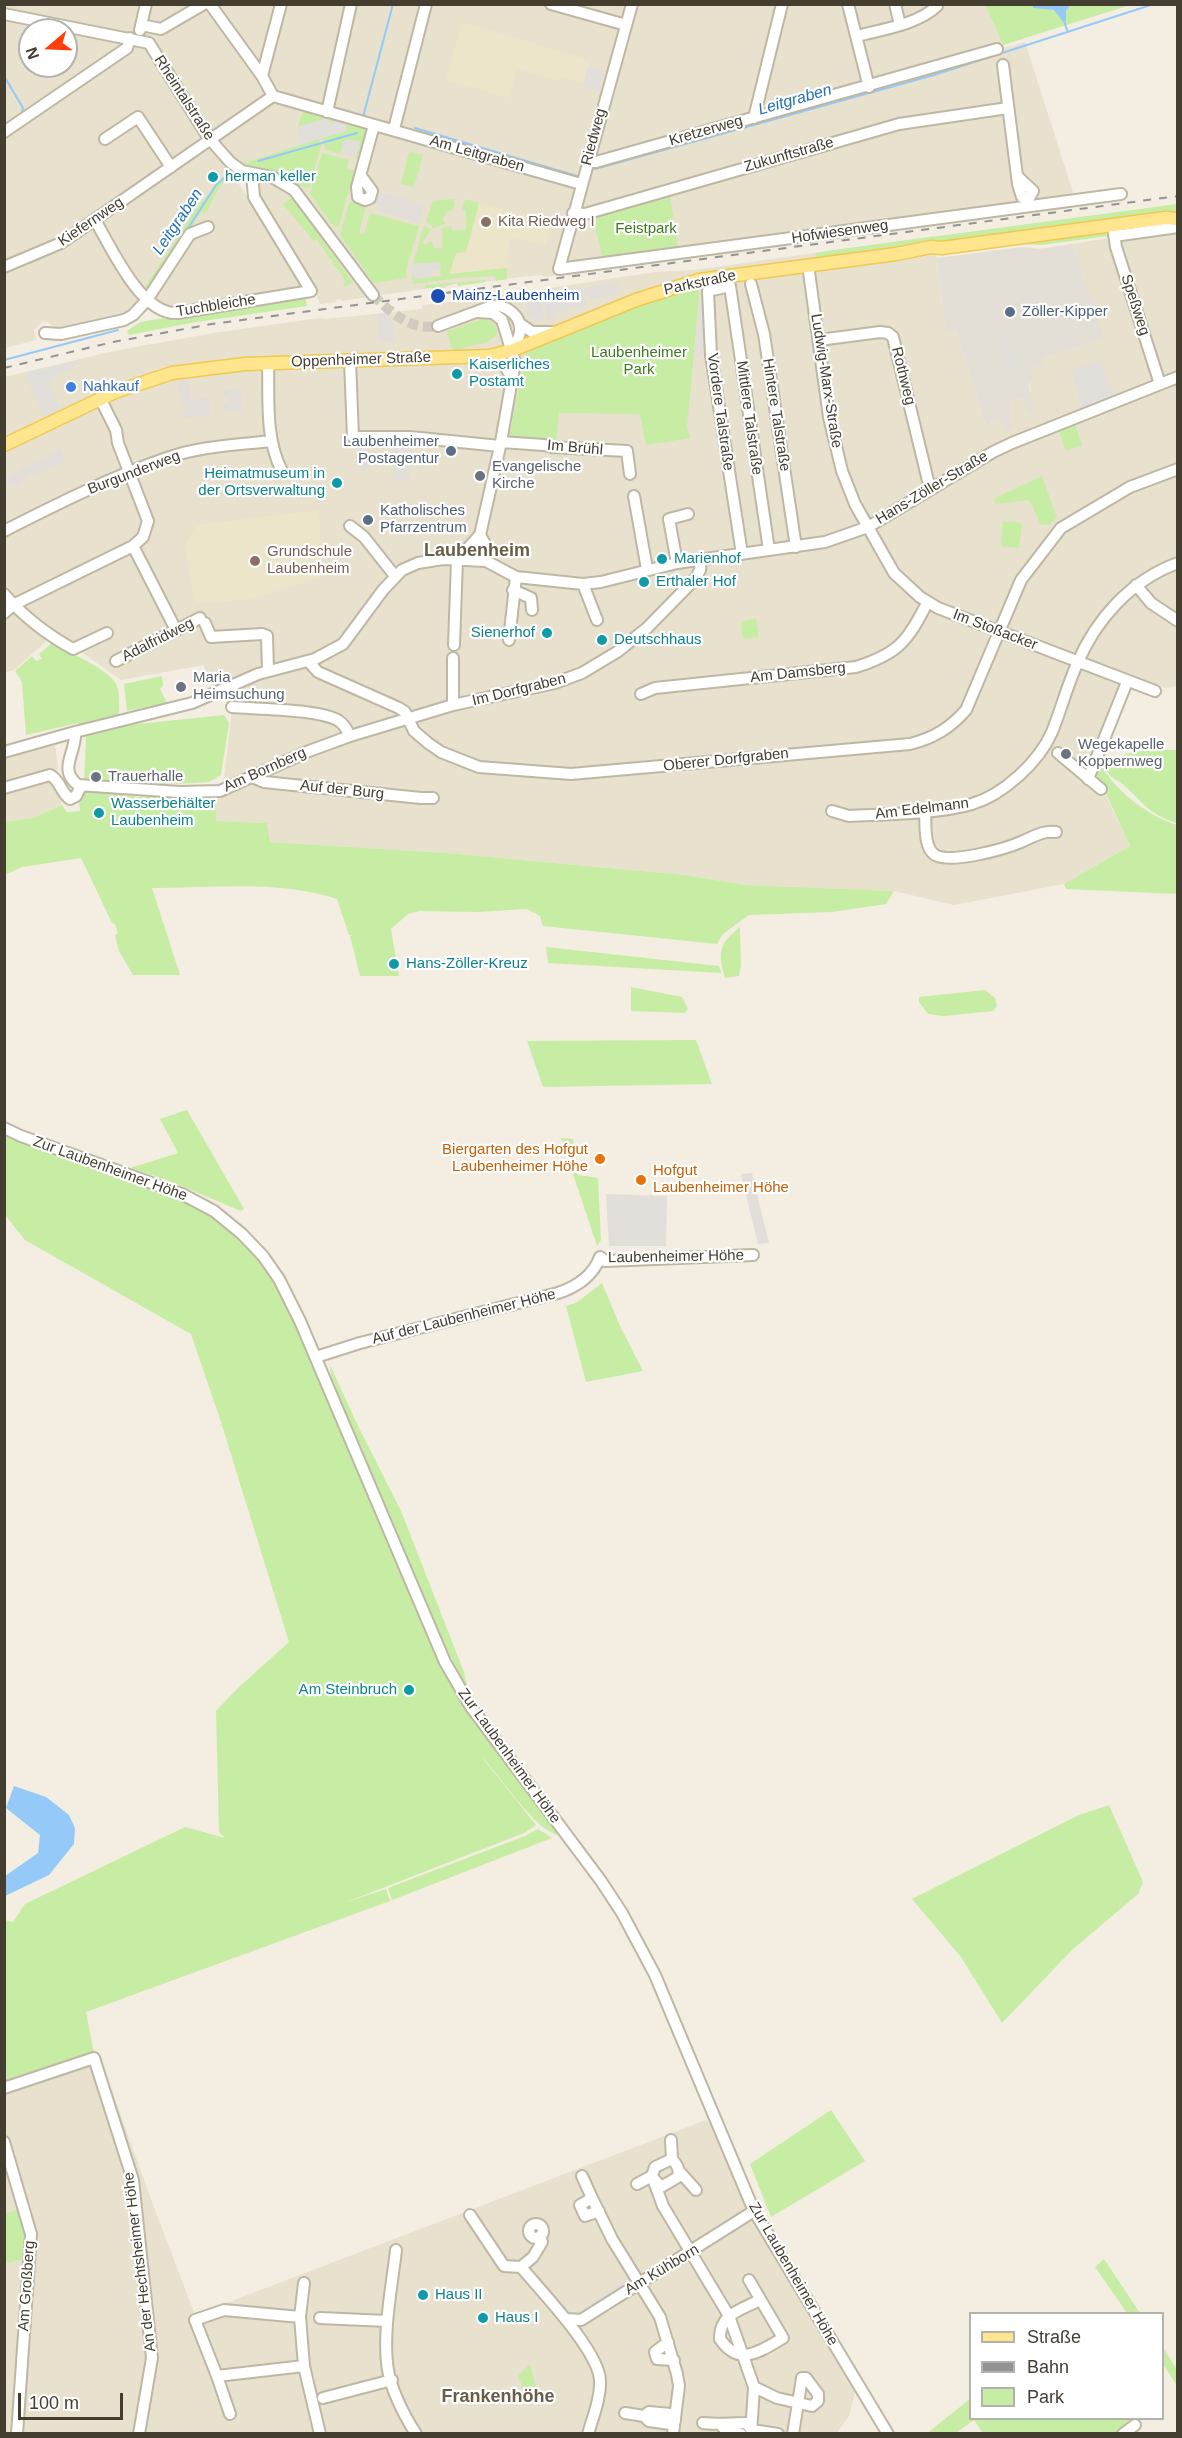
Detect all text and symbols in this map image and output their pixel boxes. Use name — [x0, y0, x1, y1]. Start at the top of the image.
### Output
north arrow — [18, 18, 78, 78]
text: N — [22, 45, 42, 62]
street label: Rheintalstraße — [150, 52, 218, 144]
water label: Leitgraben — [756, 80, 834, 120]
street label: Riedweg — [578, 106, 610, 168]
street label: Kretzerweg — [667, 112, 745, 150]
street label: Am Leitgraben — [428, 132, 526, 176]
street label: Zukunftstraße — [742, 134, 836, 176]
place label: herman keller — [225, 168, 316, 186]
marker: herman keller — [206, 170, 220, 184]
water label: Leitgraben — [149, 185, 207, 259]
street label: Kiefernweg — [55, 194, 127, 250]
place label: Kita Riedweg I — [498, 213, 595, 231]
marker: Kita Riedweg I — [479, 215, 493, 229]
street label: Hofwiesenweg — [790, 216, 890, 248]
park label: Feistpark — [615, 220, 677, 238]
street label: Parkstraße — [662, 267, 738, 299]
street label: Speßweg — [1117, 272, 1153, 338]
marker: Mainz-Laubenheim — [429, 287, 447, 305]
place label: Mainz-Laubenheim — [452, 287, 580, 305]
street label: Tuchbleiche — [175, 291, 257, 321]
place label: Zöller-Kipper — [1022, 303, 1108, 321]
marker: Zöller-Kipper — [1003, 305, 1017, 319]
street label: Ludwig-Marx-Straße — [806, 312, 846, 450]
park label: Laubenheimer Park — [591, 344, 687, 379]
street label: Rothweg — [887, 345, 919, 407]
street label: Oppenheimer Straße — [291, 349, 431, 371]
street label: Vordere Talstraße — [703, 352, 737, 472]
place label: Kaiserliches Postamt — [469, 356, 550, 391]
street label: Hintere Talstraße — [758, 357, 794, 473]
street label: Mittlere Talstraße — [732, 360, 766, 476]
marker: Kaiserliches Postamt — [450, 367, 464, 381]
place label: Nahkauf — [83, 378, 139, 396]
marker: Nahkauf — [64, 380, 78, 394]
place label: Laubenheimer Postagentur — [343, 433, 439, 468]
street label: Im Brühl — [546, 437, 604, 459]
marker: Laubenheimer Postagentur — [444, 444, 458, 458]
street label: Burgunderweg — [85, 447, 183, 499]
street label: Hans-Zöller-Straße — [873, 447, 991, 529]
place label: Evangelische Kirche — [492, 458, 581, 493]
place label: Heimatmuseum in der Ortsverwaltung — [198, 465, 325, 500]
marker: Evangelische Kirche — [473, 469, 487, 483]
marker: Heimatmuseum in der Ortsverwaltung — [330, 476, 344, 490]
place label: Katholisches Pfarrzentrum — [380, 502, 467, 537]
marker: Katholisches Pfarrzentrum — [361, 513, 375, 527]
district label: Laubenheim — [424, 540, 530, 562]
place label: Grundschule Laubenheim — [267, 543, 352, 578]
place label: Marienhof — [674, 550, 741, 568]
marker: Marienhof — [655, 552, 669, 566]
marker: Grundschule Laubenheim — [248, 554, 262, 568]
place label: Erthaler Hof — [656, 573, 736, 591]
marker: Erthaler Hof — [637, 575, 651, 589]
street label: Im Stoßacker — [950, 606, 1040, 654]
street label: Adalfridweg — [119, 614, 197, 666]
place label: Sienerhof — [471, 624, 535, 642]
marker: Sienerhof — [540, 626, 554, 640]
place label: Deutschhaus — [614, 631, 702, 649]
marker: Deutschhaus — [595, 633, 609, 647]
street label: Am Damsberg — [749, 659, 847, 687]
place label: Maria Heimsuchung — [193, 669, 285, 704]
street label: Im Dorfgraben — [470, 670, 568, 710]
marker: Maria Heimsuchung — [174, 680, 188, 694]
place label: Wegekapelle Koppernweg — [1078, 736, 1164, 771]
street label: Am Bornberg — [221, 744, 309, 796]
street label: Oberer Dorfgraben — [662, 744, 790, 776]
marker: Wegekapelle Koppernweg — [1059, 747, 1073, 761]
place label: Trauerhalle — [108, 768, 183, 786]
marker: Trauerhalle — [89, 770, 103, 784]
street label: Auf der Burg — [299, 777, 385, 803]
street label: Am Edelmann — [874, 794, 970, 824]
place label: Wasserbehälter Laubenheim — [111, 795, 215, 830]
marker: Wasserbehälter Laubenheim — [92, 806, 106, 820]
place label: Hans-Zöller-Kreuz — [406, 955, 528, 973]
marker: Hans-Zöller-Kreuz — [387, 957, 401, 971]
street label: Zur Laubenheimer Höhe — [31, 1133, 189, 1205]
place label: Biergarten des Hofgut Laubenheimer Höhe — [442, 1141, 588, 1176]
marker: Biergarten des Hofgut Laubenheimer Höhe — [593, 1152, 607, 1166]
place label: Hofgut Laubenheimer Höhe — [653, 1162, 789, 1197]
marker: Hofgut Laubenheimer Höhe — [634, 1173, 648, 1187]
street label: Laubenheimer Höhe — [608, 1247, 744, 1267]
street label: Auf der Laubenheimer Höhe — [370, 1285, 558, 1349]
place label: Am Steinbruch — [299, 1681, 397, 1699]
marker: Am Steinbruch — [402, 1683, 416, 1697]
street label: Zur Laubenheimer Höhe — [454, 1685, 564, 1827]
street label: An der Hechtsheimer Höhe — [120, 2171, 160, 2353]
street label: Zur Laubenheimer Höhe — [745, 2199, 841, 2349]
street label: Am Großberg — [15, 2240, 39, 2332]
street label: Am Kühborn — [622, 2241, 702, 2299]
place label: Haus II — [435, 2286, 483, 2304]
marker: Haus II — [416, 2288, 430, 2302]
place label: Haus I — [495, 2309, 538, 2327]
marker: Haus I — [476, 2311, 490, 2325]
legend — [969, 2312, 1164, 2420]
text: Straße — [1027, 2327, 1081, 2347]
text: Bahn — [1027, 2357, 1069, 2377]
scale bar — [21, 2381, 126, 2419]
district label: Frankenhöhe — [441, 2386, 555, 2408]
text: Park — [1027, 2387, 1064, 2407]
text: 100 m — [29, 2393, 79, 2413]

